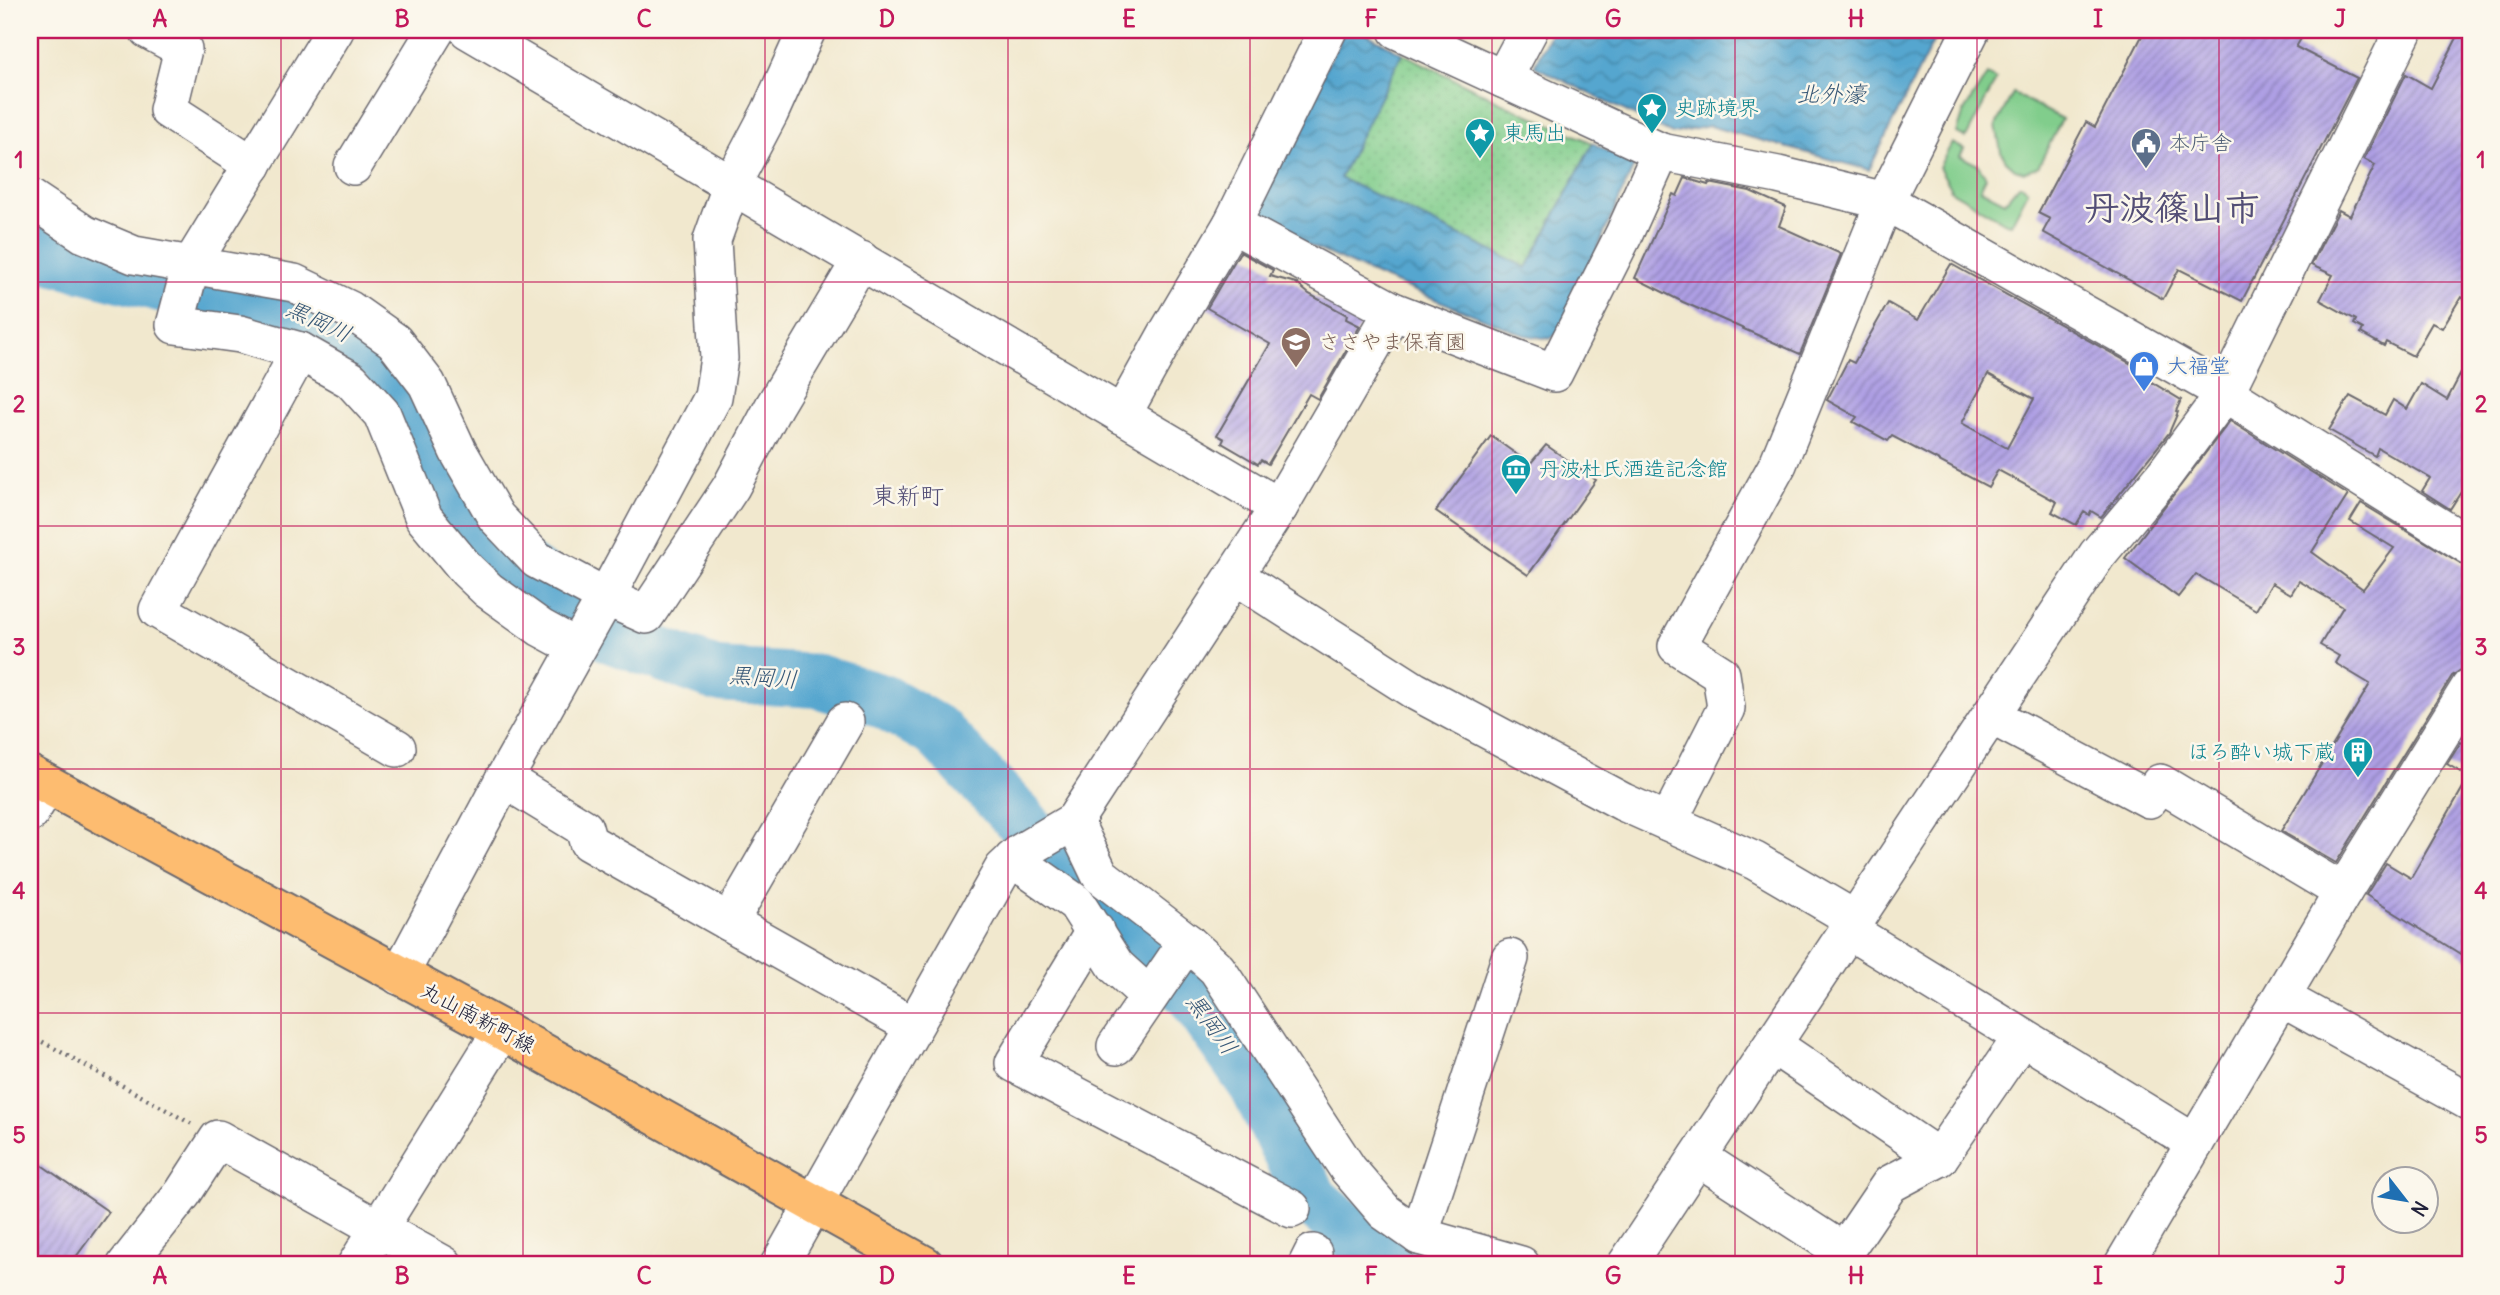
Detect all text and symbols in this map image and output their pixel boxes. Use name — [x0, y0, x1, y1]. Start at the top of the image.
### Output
text: A — [153, 4, 168, 33]
text: B — [394, 4, 410, 33]
text: C — [636, 4, 652, 33]
text: D — [879, 4, 895, 33]
text: E — [1122, 4, 1136, 33]
text: F — [1364, 4, 1378, 33]
text: G — [1605, 4, 1621, 33]
text: H — [1848, 4, 1864, 33]
text: I — [2093, 4, 2103, 33]
text: J — [2334, 4, 2346, 33]
water label: 北外濠 — [1797, 79, 1869, 108]
place icon: 史跡境界 — [1635, 91, 1669, 135]
place label: 史跡境界 — [1675, 94, 1759, 121]
place icon: 東馬出 — [1463, 116, 1497, 160]
place label: 東馬出 — [1503, 119, 1566, 146]
public building icon: 本庁舎 — [2129, 126, 2163, 170]
place label: 本庁舎 — [2169, 129, 2232, 156]
text: 1 — [14, 145, 24, 174]
text: 1 — [2476, 145, 2486, 174]
district label: 丹波篠山市 — [2084, 185, 2260, 229]
water label: 黒岡川 — [282, 293, 357, 348]
school or university icon: ささやま保育園 — [1279, 325, 1313, 369]
place label: ささやま保育園 — [1319, 328, 1466, 355]
shop icon: 大福堂 — [2127, 349, 2161, 393]
place label: 大福堂 — [2167, 352, 2230, 379]
text: 2 — [13, 389, 26, 418]
text: 2 — [2475, 389, 2488, 418]
museum icon: 丹波杜氏酒造記念館 — [1499, 452, 1533, 496]
place label: 丹波杜氏酒造記念館 — [1539, 455, 1728, 482]
district label: 東新町 — [872, 480, 944, 510]
text: 3 — [12, 632, 26, 661]
text: 3 — [2474, 632, 2488, 661]
water label: 黒岡川 — [728, 660, 798, 693]
building icon: ほろ酔い城下蔵 — [2341, 735, 2375, 779]
place label: ほろ酔い城下蔵 — [2188, 738, 2335, 765]
text: 4 — [12, 876, 26, 905]
text: 4 — [2474, 876, 2488, 905]
street label: 丸山南新町線 — [416, 976, 540, 1059]
water label: 黒岡川 — [1180, 987, 1244, 1060]
text: 5 — [12, 1120, 26, 1149]
text: 5 — [2474, 1120, 2488, 1149]
north arrow — [2370, 1166, 2440, 1236]
text: N — [2406, 1197, 2433, 1221]
text: A — [153, 1261, 168, 1290]
text: B — [394, 1261, 410, 1290]
text: C — [636, 1261, 652, 1290]
text: D — [879, 1261, 895, 1290]
text: E — [1122, 1261, 1136, 1290]
text: F — [1364, 1261, 1378, 1290]
text: G — [1605, 1261, 1621, 1290]
text: H — [1848, 1261, 1864, 1290]
text: I — [2093, 1261, 2103, 1290]
text: J — [2334, 1261, 2346, 1290]

